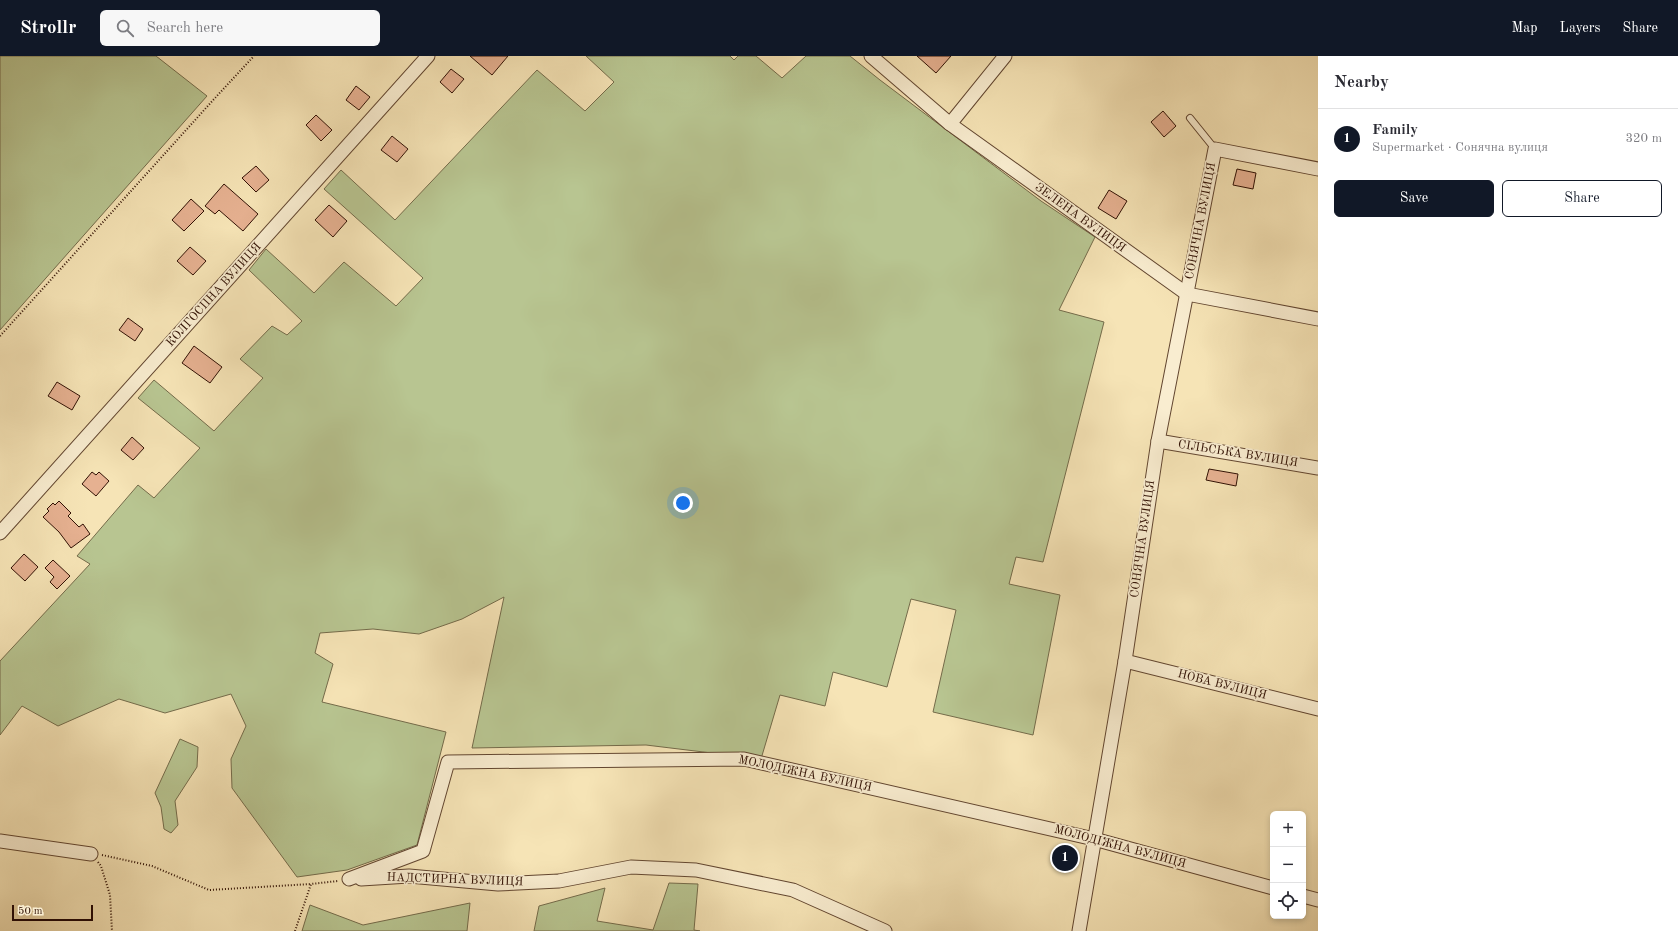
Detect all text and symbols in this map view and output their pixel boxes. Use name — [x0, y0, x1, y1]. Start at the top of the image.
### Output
search box — [100, 10, 380, 46]
icon: search — [114, 17, 136, 39]
text: Strollr — [20, 19, 76, 38]
text: Search here — [146, 21, 223, 36]
text: Map — [1512, 21, 1538, 35]
text: Layers — [1560, 21, 1601, 35]
text: Share — [1623, 21, 1658, 35]
text: Nearby — [1334, 74, 1389, 91]
text: Family — [1372, 123, 1418, 138]
text: 1 — [1343, 132, 1351, 145]
text: 320 m — [1625, 132, 1662, 145]
text: Supermarket · Сонячна вулиця — [1372, 141, 1548, 154]
street label: СОНЯЧНА ВУЛИЦЯ — [1184, 161, 1218, 281]
button: Save — [1334, 180, 1494, 217]
button: Share — [1502, 180, 1662, 217]
street label: ЗЕЛЕНА ВУЛИЦЯ — [1033, 181, 1127, 255]
street label: КОЛГОСПНА ВУЛИЦЯ — [164, 241, 264, 349]
street label: СІЛЬСЬКА ВУЛИЦЯ — [1177, 439, 1299, 469]
street label: СОНЯЧНА ВУЛИЦЯ — [1129, 479, 1157, 599]
your location — [673, 493, 693, 513]
street label: НОВА ВУЛИЦЯ — [1176, 668, 1268, 702]
street label: МОЛОДІЖНА ВУЛИЦЯ — [737, 754, 873, 794]
map controls — [1270, 811, 1306, 919]
button: + — [1270, 811, 1306, 847]
street label: МОЛОДІЖНА ВУЛИЦЯ — [1053, 824, 1187, 870]
pin: 1 — [1052, 843, 1078, 873]
button: − — [1270, 847, 1306, 883]
street label: НАДСТИРНА ВУЛИЦЯ — [386, 872, 524, 888]
button: locate — [1270, 883, 1306, 919]
scale bar — [12, 903, 93, 922]
text: 50 m — [18, 906, 43, 917]

